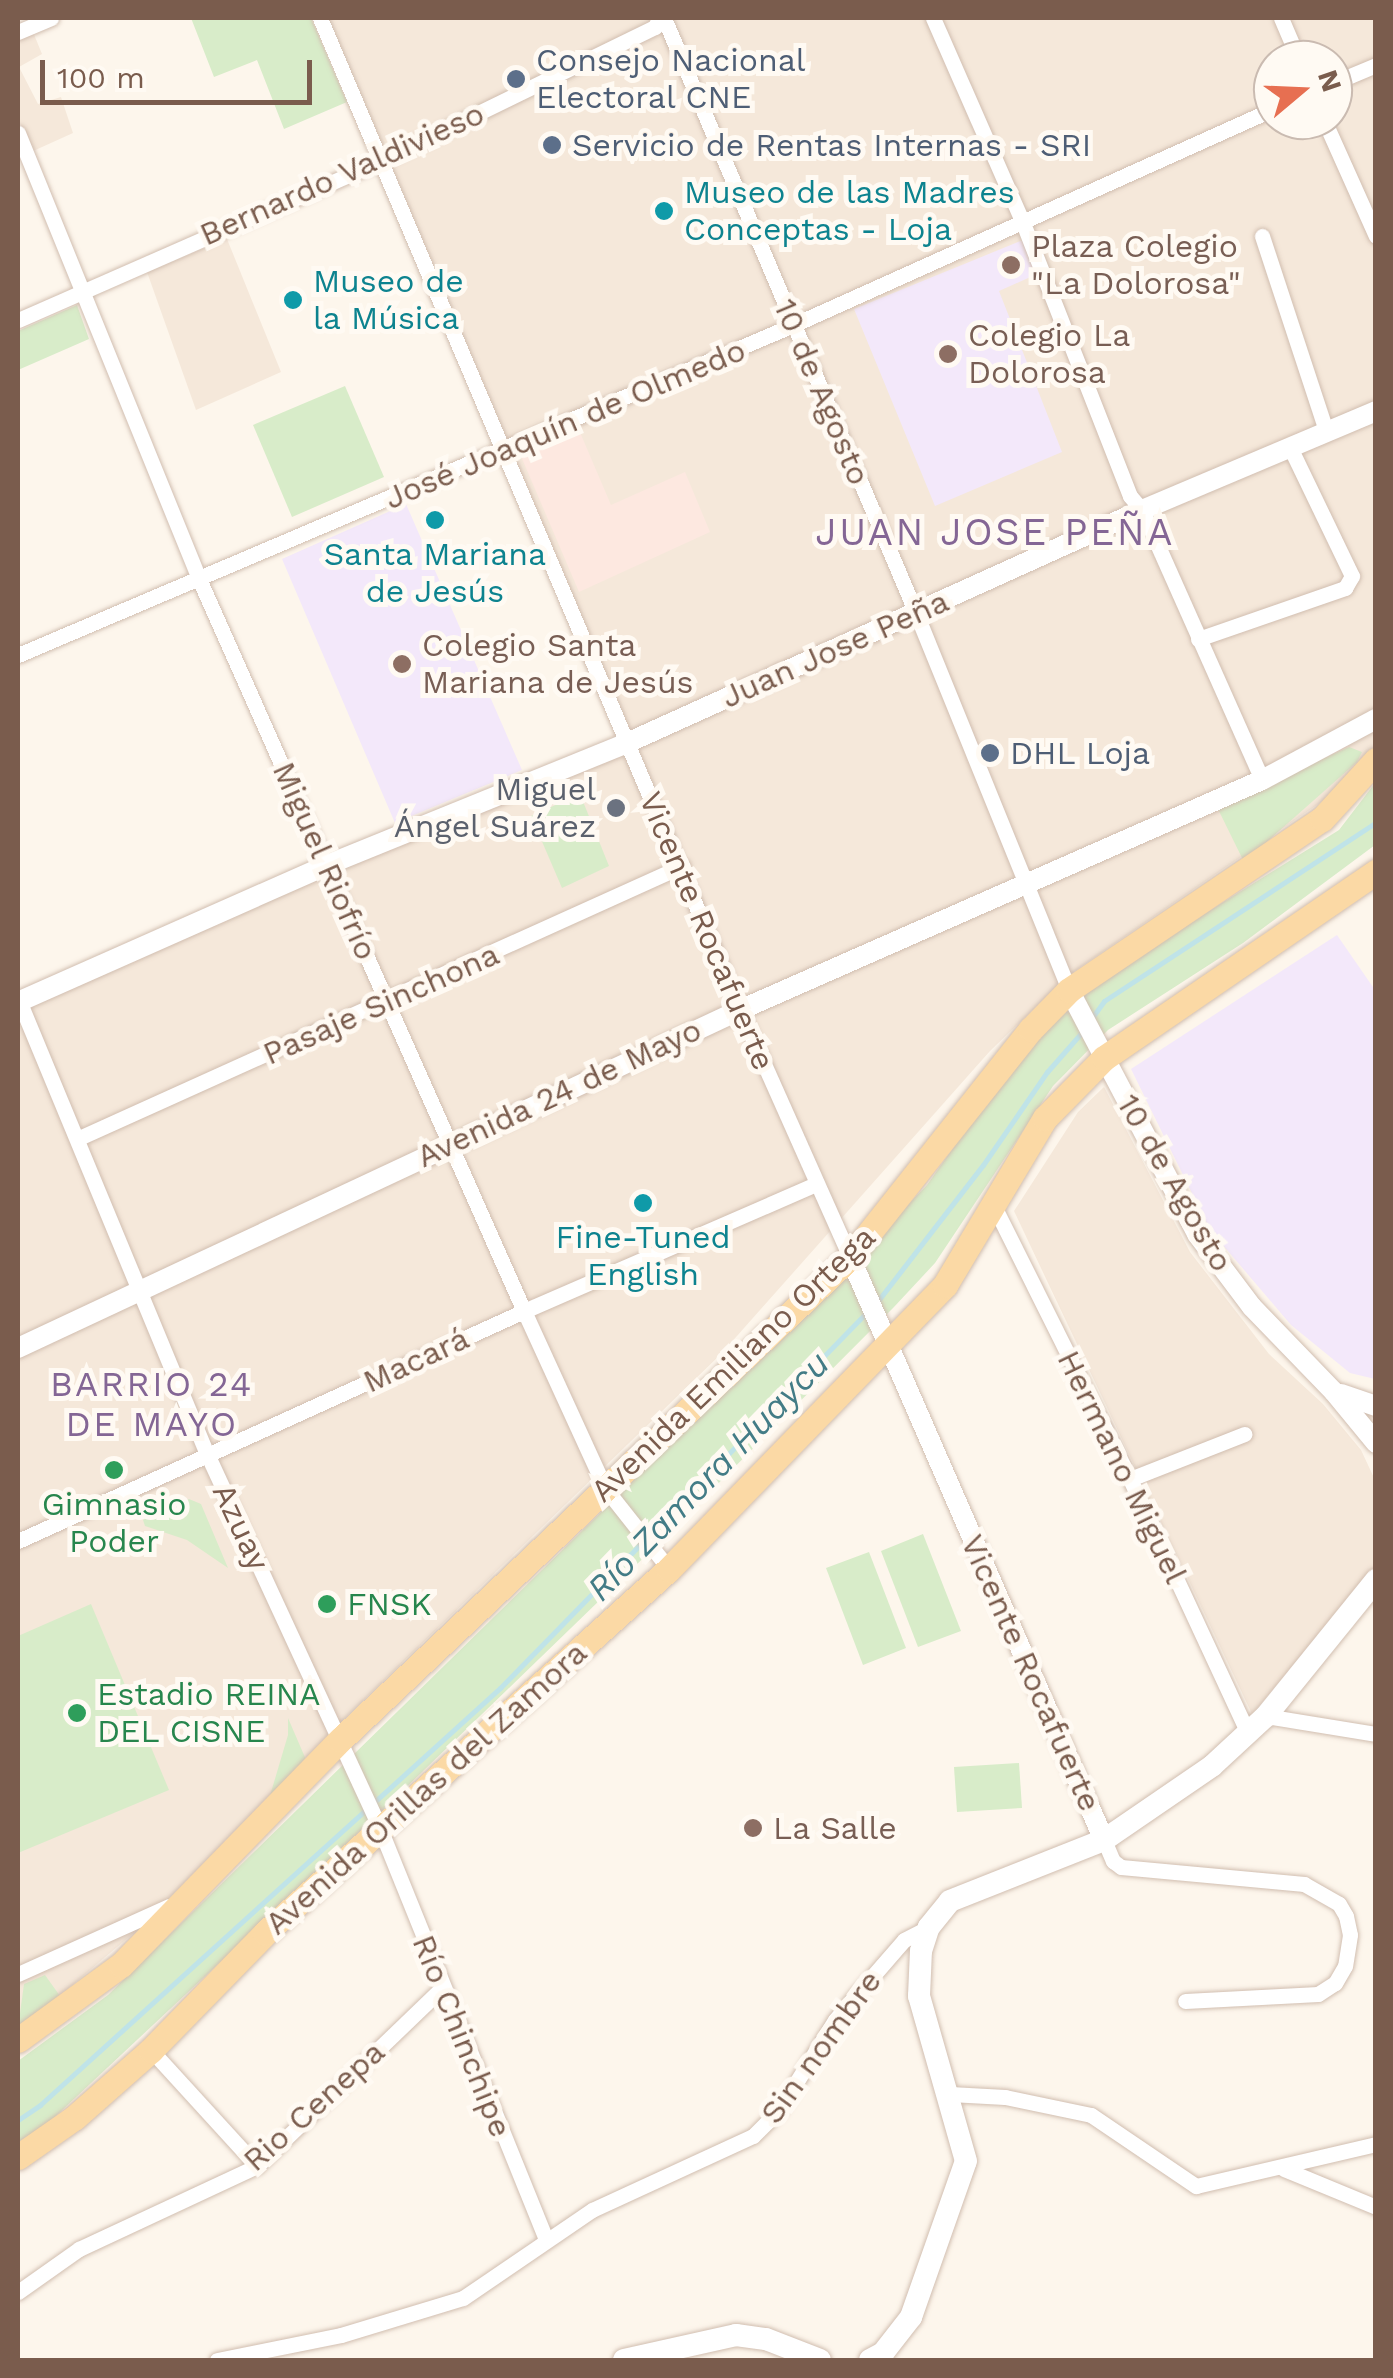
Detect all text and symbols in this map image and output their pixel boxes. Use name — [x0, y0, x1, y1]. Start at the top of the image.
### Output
scale bar — [45, 40, 318, 102]
north arrow — [1253, 40, 1353, 140]
place label: Consejo Nacional Electoral CNE — [536, 42, 806, 117]
text: 100 m — [57, 60, 145, 95]
text: N — [1311, 66, 1349, 96]
marker: Consejo Nacional Electoral CNE — [505, 68, 527, 90]
street label: Bernardo Valdivieso — [193, 94, 491, 254]
place label: Servicio de Rentas Internas - SRI — [572, 126, 1091, 164]
marker: Servicio de Rentas Internas - SRI — [541, 134, 563, 156]
place label: Museo de las Madres Conceptas - Loja — [684, 174, 1015, 249]
marker: Museo de las Madres Conceptas - Loja — [653, 200, 675, 222]
place label: Plaza Colegio "La Dolorosa" — [1031, 228, 1241, 303]
marker: Plaza Colegio "La Dolorosa" — [1000, 254, 1022, 276]
place label: Museo de la Música — [313, 263, 464, 338]
marker: Museo de la Música — [282, 289, 304, 311]
street label: 10 de Agosto — [765, 293, 879, 491]
place label: Colegio La Dolorosa — [968, 317, 1130, 392]
street label: José Joaquín de Olmedo — [379, 330, 751, 518]
marker: Colegio La Dolorosa — [937, 343, 959, 365]
marker: Santa Mariana de Jesús — [424, 509, 446, 531]
district label: JUAN JOSE PEÑA — [815, 510, 1175, 556]
place label: Santa Mariana de Jesús — [323, 536, 547, 611]
street label: Juan Jose Peña — [715, 582, 955, 716]
place label: Colegio Santa Mariana de Jesús — [422, 627, 695, 702]
marker: Colegio Santa Mariana de Jesús — [391, 653, 413, 675]
place label: DHL Loja — [1010, 734, 1151, 772]
marker: DHL Loja — [979, 742, 1001, 764]
street label: Miguel Riofrío — [264, 756, 386, 966]
place label: Miguel Ángel Suárez — [393, 771, 596, 846]
street label: Vicente Rocafuerte — [631, 786, 783, 1076]
marker: Miguel Ángel Suárez — [605, 797, 627, 819]
street label: Pasaje Sinchona — [257, 935, 505, 1073]
street label: Avenida 24 de Mayo — [410, 1010, 708, 1176]
street label: 10 de Agosto — [1108, 1087, 1242, 1279]
marker: Fine-Tuned English — [632, 1192, 654, 1214]
street label: Avenida Emiliano Ortega — [583, 1218, 883, 1510]
place label: Fine-Tuned English — [556, 1219, 730, 1294]
street label: Macará — [357, 1319, 475, 1401]
water label: Río Zamora Huaycu — [578, 1343, 838, 1609]
street label: Hermano Miguel — [1049, 1344, 1195, 1590]
district label: BARRIO 24 DE MAYO — [50, 1363, 254, 1445]
marker: Gimnasio Poder — [103, 1459, 125, 1481]
street label: Azuay — [204, 1477, 278, 1577]
place label: Gimnasio Poder — [42, 1486, 186, 1561]
street label: Vicente Rocafuerte — [953, 1529, 1109, 1817]
place label: FNSK — [347, 1585, 432, 1623]
marker: FNSK — [316, 1593, 338, 1615]
street label: Avenida Orillas del Zamora — [257, 1633, 595, 1943]
place label: Estadio REINA DEL CISNE — [97, 1676, 320, 1751]
marker: Estadio REINA DEL CISNE — [66, 1702, 88, 1724]
place label: La Salle — [773, 1809, 898, 1847]
marker: La Salle — [742, 1817, 764, 1839]
street label: Río Chinchipe — [404, 1929, 520, 2143]
street label: Sin nombre — [753, 1963, 889, 2131]
street label: Rio Cenepa — [236, 2033, 392, 2179]

